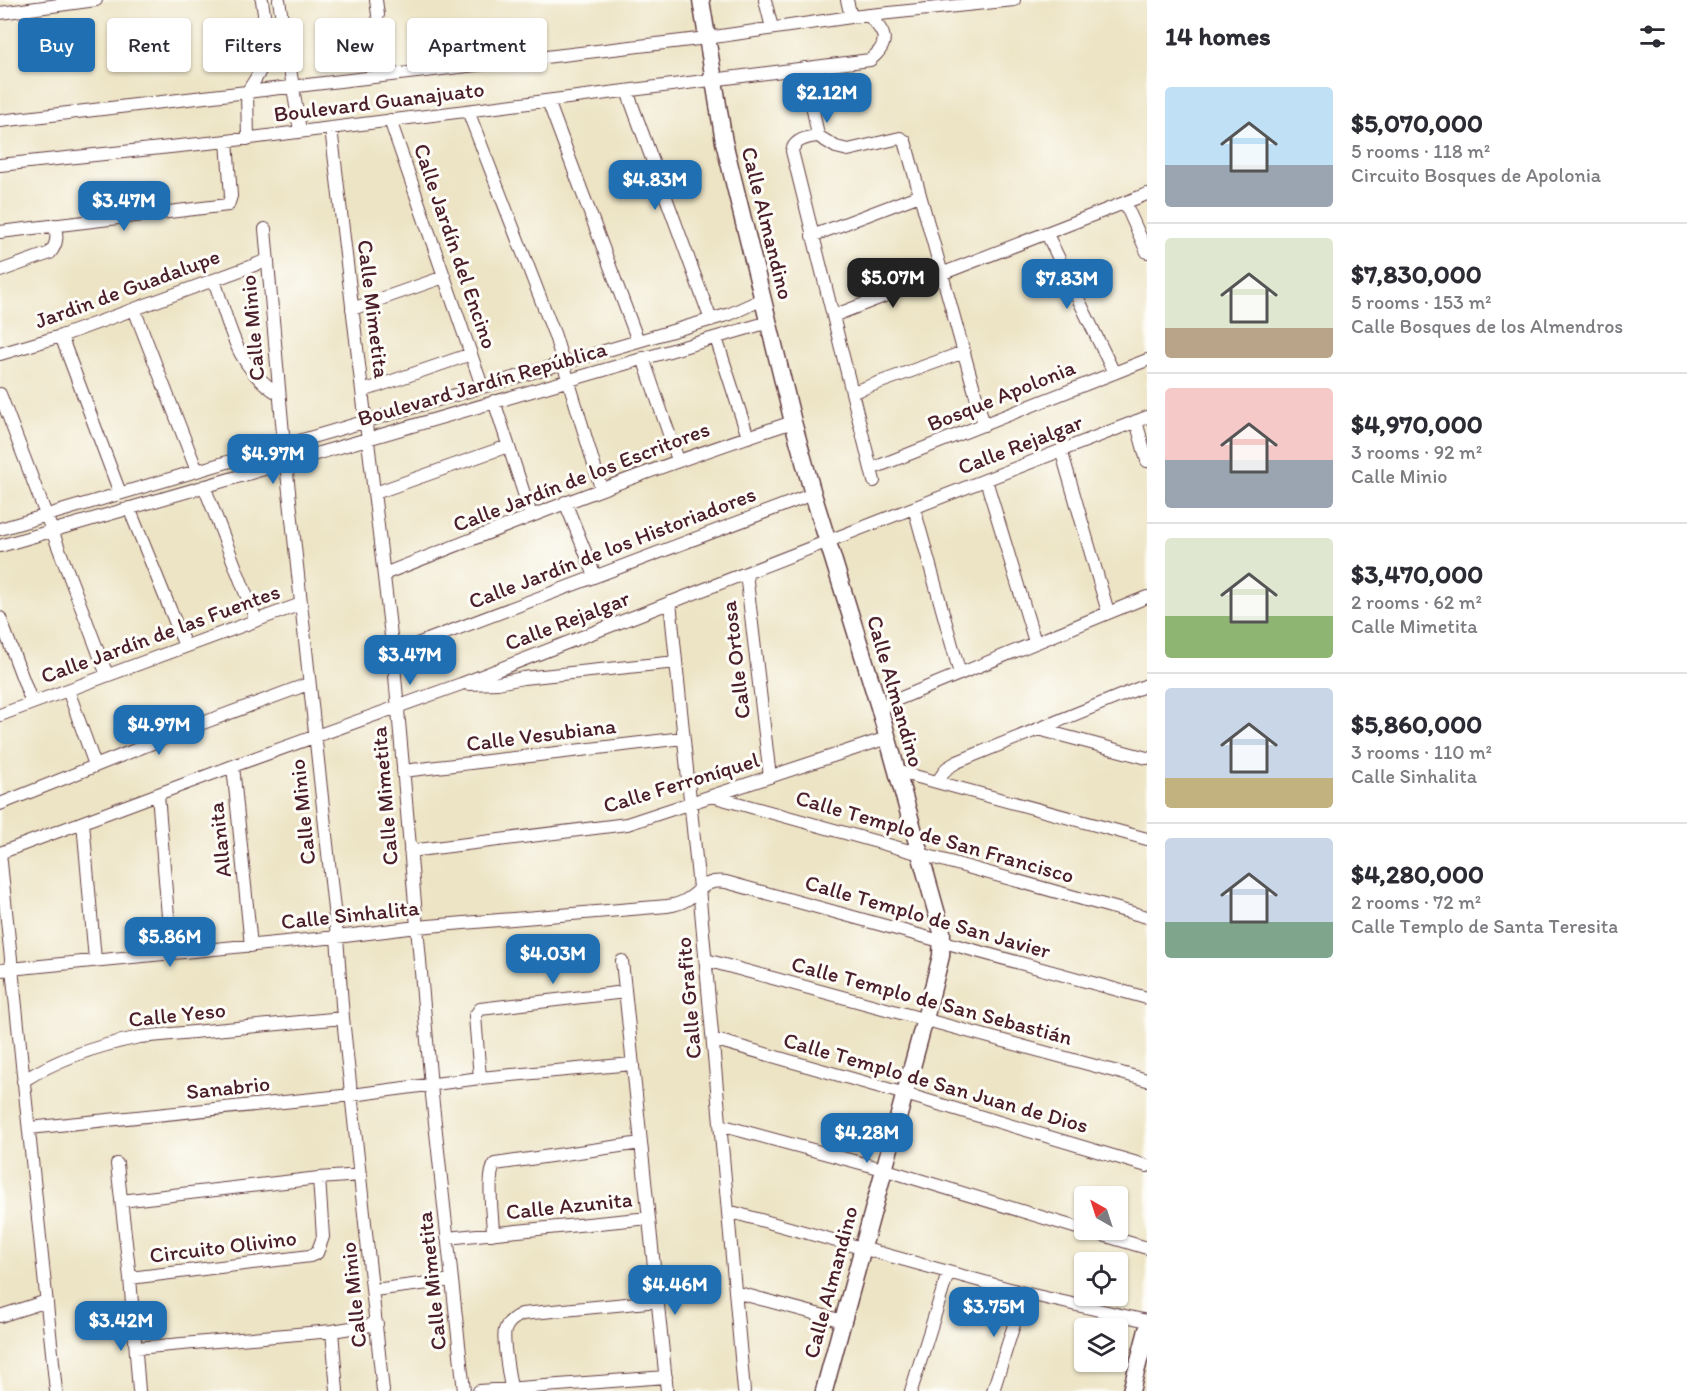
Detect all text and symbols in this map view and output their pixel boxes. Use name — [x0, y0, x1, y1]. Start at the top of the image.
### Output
chip: Buy — [18, 18, 95, 72]
chip: Rent — [107, 18, 191, 72]
chip: Filters — [203, 18, 303, 72]
chip: New — [315, 18, 395, 72]
chip: Apartment — [407, 18, 547, 72]
text: 14 homes — [1165, 20, 1271, 52]
icon: filters — [1636, 20, 1669, 53]
pin: $2.12M — [778, 73, 876, 124]
street label: Boulevard Guanajuato — [272, 75, 486, 128]
text: $2.12M — [796, 80, 858, 104]
text: $5,070,000 — [1351, 107, 1483, 139]
icon: home — [1213, 111, 1285, 183]
text: 5 rooms · 118 m² — [1351, 139, 1490, 163]
street label: Calle Jardín del Encino — [408, 140, 503, 352]
street label: Calle Almandino — [735, 144, 800, 302]
pin: $4.83M — [606, 160, 704, 211]
text: Circuito Bosques de Apolonia — [1351, 163, 1601, 187]
text: $4.83M — [623, 167, 687, 191]
pin: $3.47M — [75, 181, 173, 232]
text: $3.47M — [92, 188, 156, 212]
street label: Calle Mimetita — [352, 238, 395, 380]
street label: Jardin de Guadalupe — [31, 242, 223, 334]
pin: $5.07M — [844, 258, 942, 309]
text: $7,830,000 — [1351, 258, 1482, 290]
pin: $7.83M — [1018, 259, 1116, 310]
icon: home — [1213, 262, 1285, 334]
text: $5.07M — [861, 265, 925, 289]
text: $7.83M — [1036, 266, 1098, 290]
street label: Calle Minio — [234, 274, 271, 382]
text: 5 rooms · 153 m² — [1351, 290, 1491, 314]
text: Calle Bosques de los Almendros — [1351, 314, 1623, 338]
street label: Boulevard Jardín República — [354, 335, 610, 432]
street label: Bosque Apolonia — [923, 353, 1080, 437]
street label: Calle Rejalgar — [954, 408, 1087, 481]
text: $4,970,000 — [1351, 408, 1483, 440]
icon: home — [1213, 412, 1285, 484]
street label: Calle Jardín de los Escritores — [449, 415, 713, 538]
pin: $4.97M — [224, 434, 322, 485]
text: 3 rooms · 92 m² — [1351, 440, 1482, 464]
text: $4.97M — [241, 441, 305, 465]
text: Calle Minio — [1351, 464, 1447, 488]
street label: Calle Jardín de los Historiadores — [465, 480, 760, 615]
text: $3,470,000 — [1351, 558, 1483, 590]
icon: home — [1213, 562, 1285, 634]
street label: Calle Jardín de las Fuentes — [37, 578, 283, 689]
street label: Calle Rejalgar — [501, 584, 634, 657]
text: 2 rooms · 62 m² — [1351, 590, 1482, 614]
street label: Calle Ortosa — [715, 599, 756, 721]
street label: Calle Almandino — [861, 612, 930, 770]
text: Calle Mimetita — [1351, 614, 1478, 638]
pin: $3.47M — [361, 635, 459, 686]
text: $3.47M — [378, 642, 442, 666]
pin: $4.97M — [110, 705, 208, 756]
text: $5,860,000 — [1351, 708, 1482, 740]
text: $4.97M — [127, 712, 191, 736]
street label: Calle Vesubiana — [465, 712, 618, 757]
icon: home — [1213, 712, 1285, 784]
street label: Calle Mimetita — [365, 725, 404, 867]
text: 3 rooms · 110 m² — [1351, 740, 1492, 764]
street label: Calle Ferroníquel — [600, 746, 762, 819]
street label: Calle Minio — [284, 758, 321, 866]
text: Calle Sinhalita — [1351, 764, 1477, 788]
street label: Calle Templo de San Francisco — [793, 784, 1077, 889]
street label: Allanita — [202, 800, 237, 879]
text: $4,280,000 — [1351, 858, 1484, 890]
icon: home — [1213, 862, 1285, 934]
street label: Calle Templo de San Javier — [802, 868, 1054, 965]
text: 2 rooms · 72 m² — [1351, 890, 1481, 914]
street label: Calle Sinhalita — [280, 894, 421, 935]
text: Calle Templo de Santa Teresita — [1351, 914, 1618, 938]
pin: $5.86M — [121, 917, 219, 968]
text: $5.86M — [139, 924, 201, 948]
pin: $4.03M — [504, 934, 602, 985]
street label: Calle Grafito — [670, 936, 707, 1060]
text: $4.03M — [520, 941, 586, 965]
street label: Calle Templo de San Sebastián — [789, 950, 1075, 1051]
street label: Calle Yeso — [127, 996, 227, 1033]
street label: Calle Templo de San Juan de Dios — [780, 1026, 1091, 1139]
street label: Sanabrio — [185, 1070, 271, 1105]
pin: $4.28M — [818, 1113, 916, 1164]
text: $4.28M — [835, 1120, 899, 1144]
street label: Calle Azunita — [504, 1185, 634, 1226]
north arrow — [1074, 1186, 1128, 1240]
map controls — [1074, 1186, 1128, 1372]
street label: Calle Almandino — [797, 1203, 864, 1361]
street label: Calle Mimetita — [411, 1210, 452, 1352]
street label: Circuito Olivino — [148, 1224, 298, 1269]
street label: Calle Minio — [335, 1241, 372, 1349]
button: locate — [1074, 1252, 1128, 1306]
pin: $4.46M — [626, 1265, 724, 1316]
text: $4.46M — [642, 1272, 708, 1296]
pin: $3.75M — [945, 1287, 1043, 1338]
text: $3.75M — [963, 1294, 1025, 1318]
pin: $3.42M — [72, 1301, 170, 1352]
text: $3.42M — [89, 1308, 153, 1332]
button: layers — [1074, 1318, 1128, 1372]

